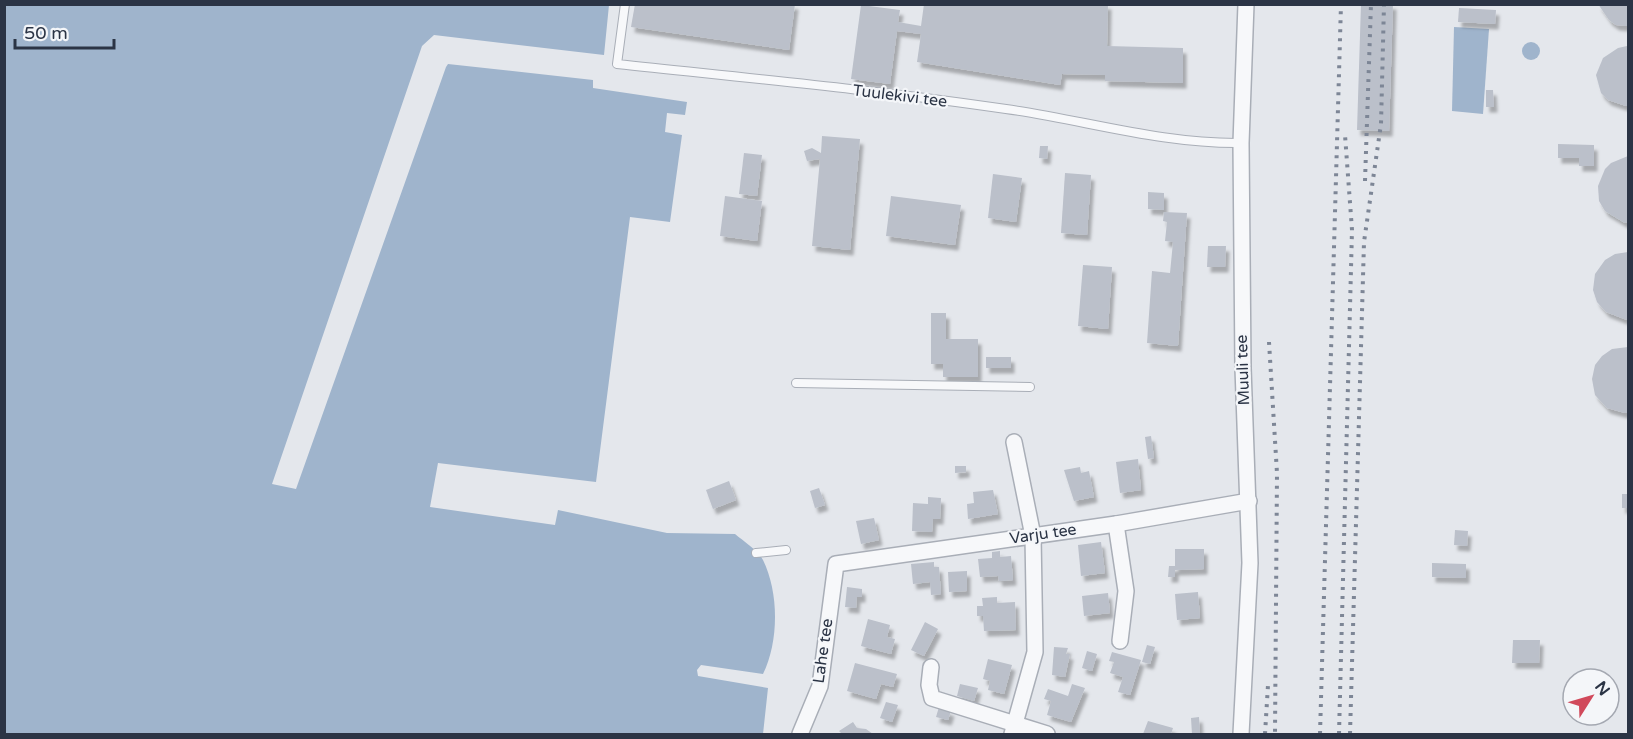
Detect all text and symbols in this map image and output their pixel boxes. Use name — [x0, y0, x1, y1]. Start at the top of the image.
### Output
scale bar — [15, 12, 114, 50]
text: 50 m — [24, 22, 68, 44]
street label: Tuulekivi tee — [852, 80, 948, 112]
street label: Muuli tee — [1232, 334, 1254, 406]
street label: Varju tee — [1008, 519, 1078, 549]
street label: Lahe tee — [809, 617, 837, 685]
north arrow — [1561, 667, 1621, 727]
text: N — [1590, 677, 1614, 700]

